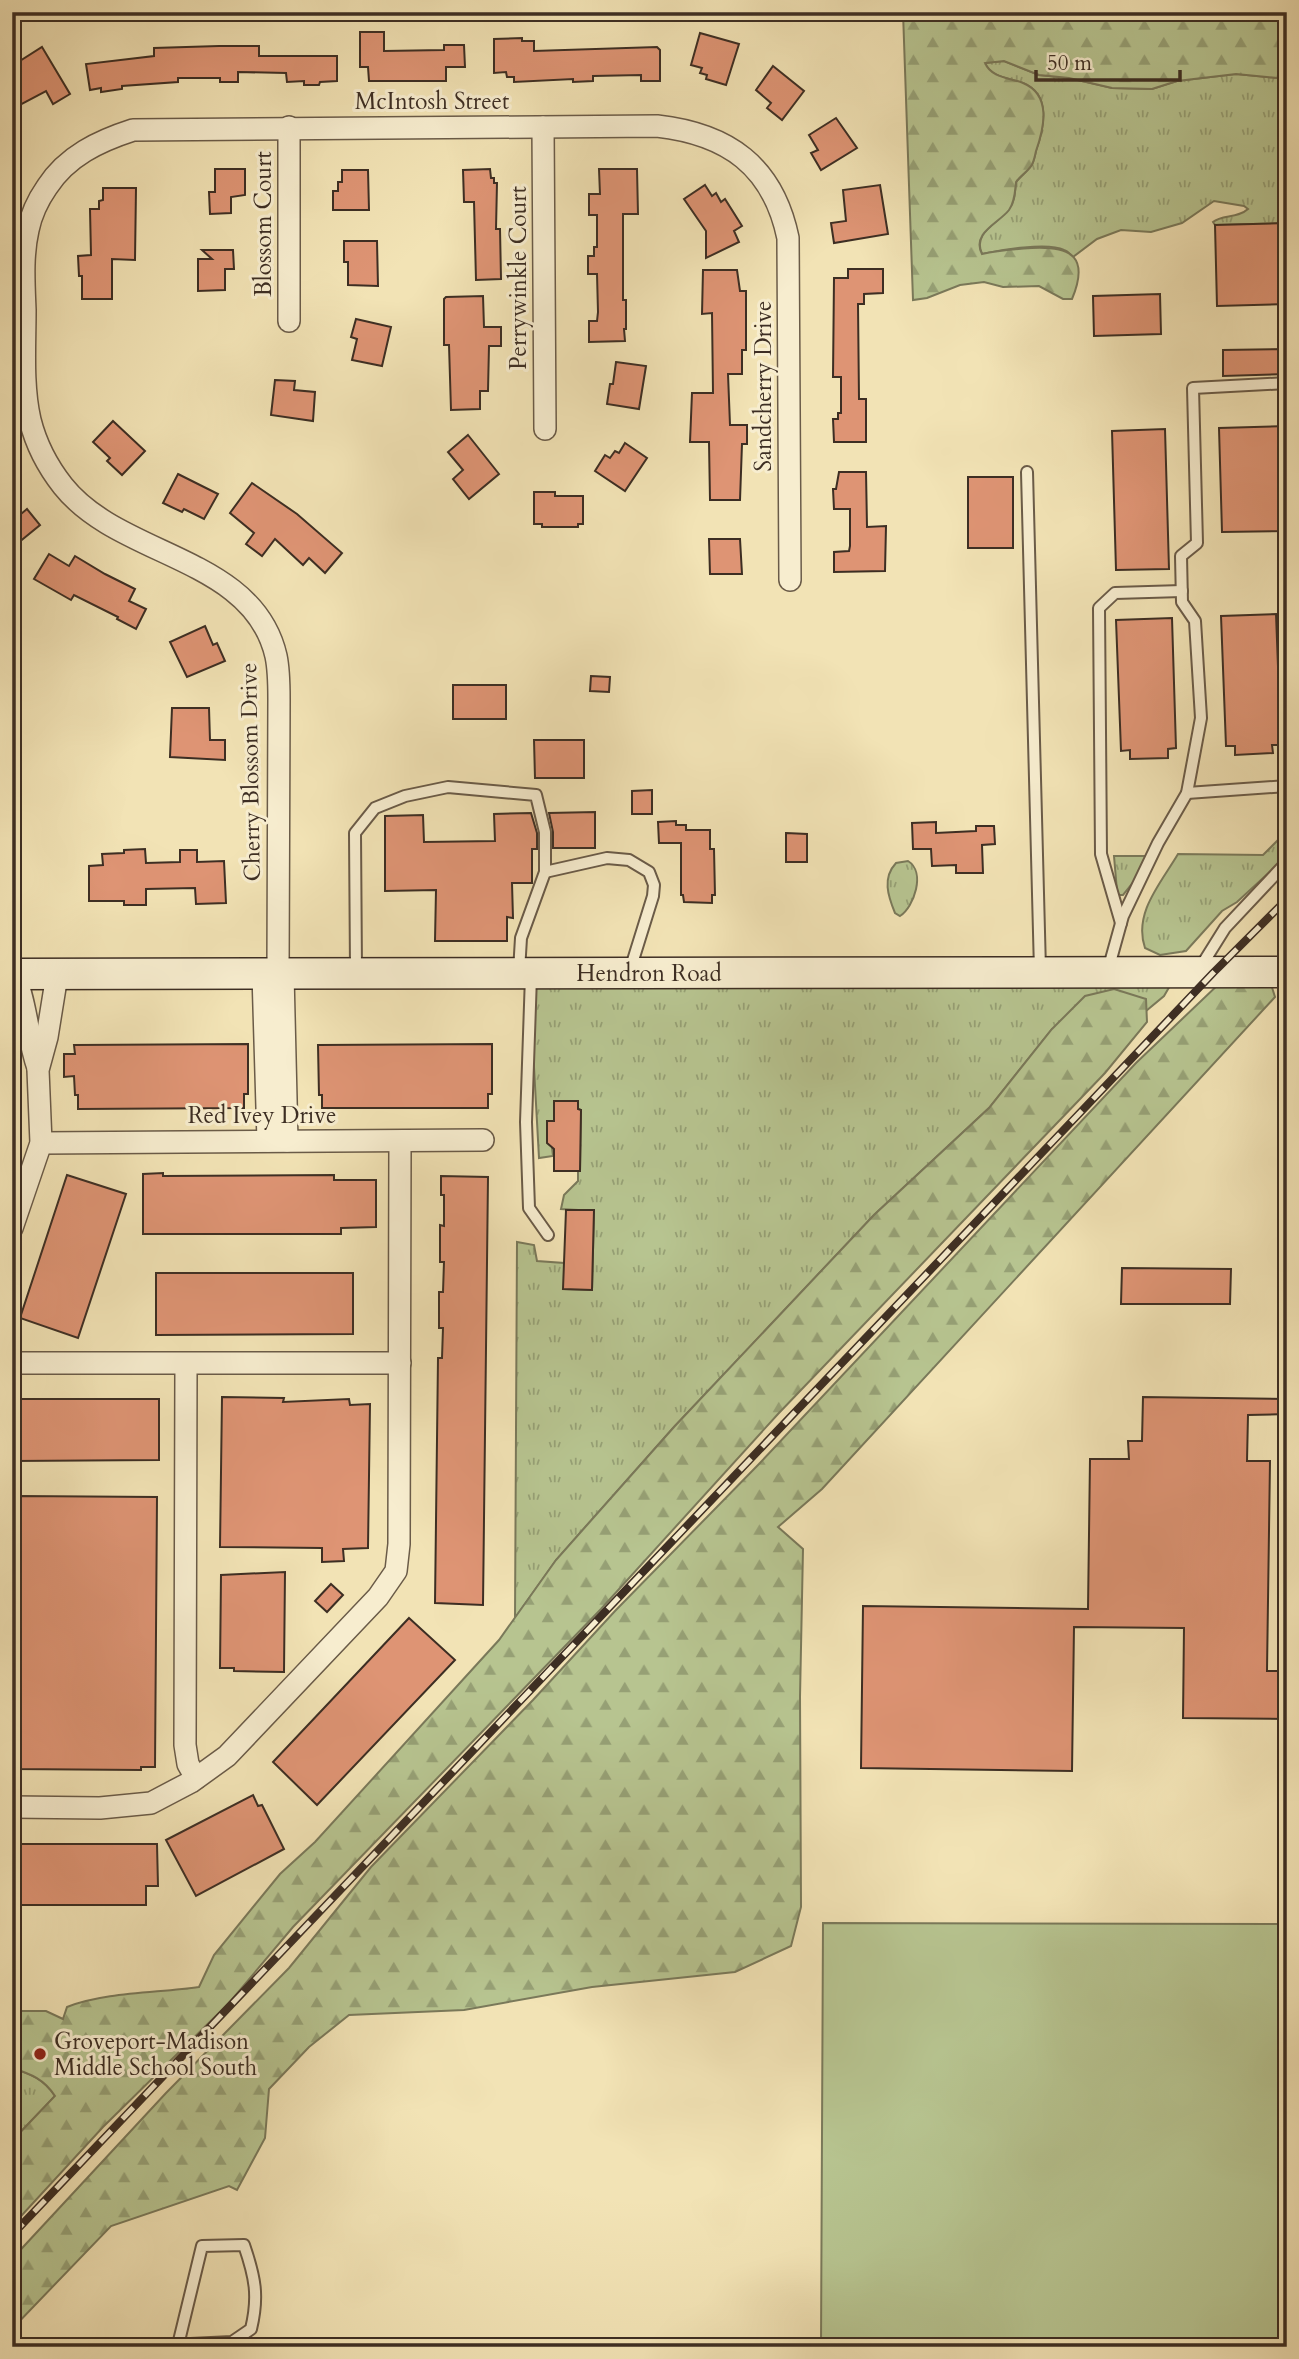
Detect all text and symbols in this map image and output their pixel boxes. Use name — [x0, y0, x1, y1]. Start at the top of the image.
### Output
scale bar — [1036, 38, 1180, 82]
text: 50 m — [1047, 49, 1092, 78]
street label: McIntosh Street — [355, 86, 509, 117]
street label: Blossom Court — [248, 151, 279, 297]
street label: Perrywinkle Court — [503, 186, 534, 370]
street label: Sandcherry Drive — [748, 300, 779, 472]
street label: Cherry Blossom Drive — [233, 662, 268, 882]
street label: Hendron Road — [576, 958, 723, 989]
street label: Red Ivey Drive — [188, 1100, 336, 1131]
place label: Groveport-Madison Middle School South — [54, 2026, 257, 2083]
marker: Groveport-Madison Middle School South — [32, 2046, 48, 2062]

